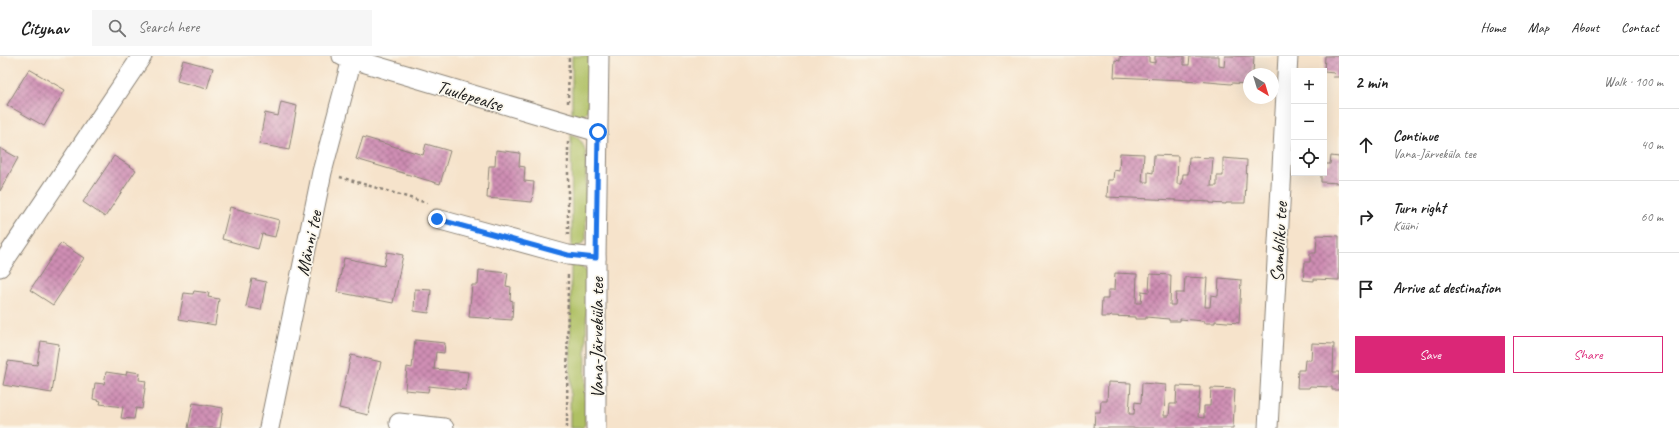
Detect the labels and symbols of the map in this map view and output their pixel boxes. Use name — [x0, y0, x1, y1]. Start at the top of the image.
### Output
north arrow — [1243, 68, 1279, 104]
street label: Tuulepealse — [434, 75, 507, 118]
route start — [589, 123, 607, 141]
street label: Sambliku tee — [1265, 200, 1293, 283]
street label: Männi tee — [290, 207, 328, 278]
route end — [428, 210, 446, 228]
street label: Vana-Järveküla tee — [585, 276, 609, 399]

